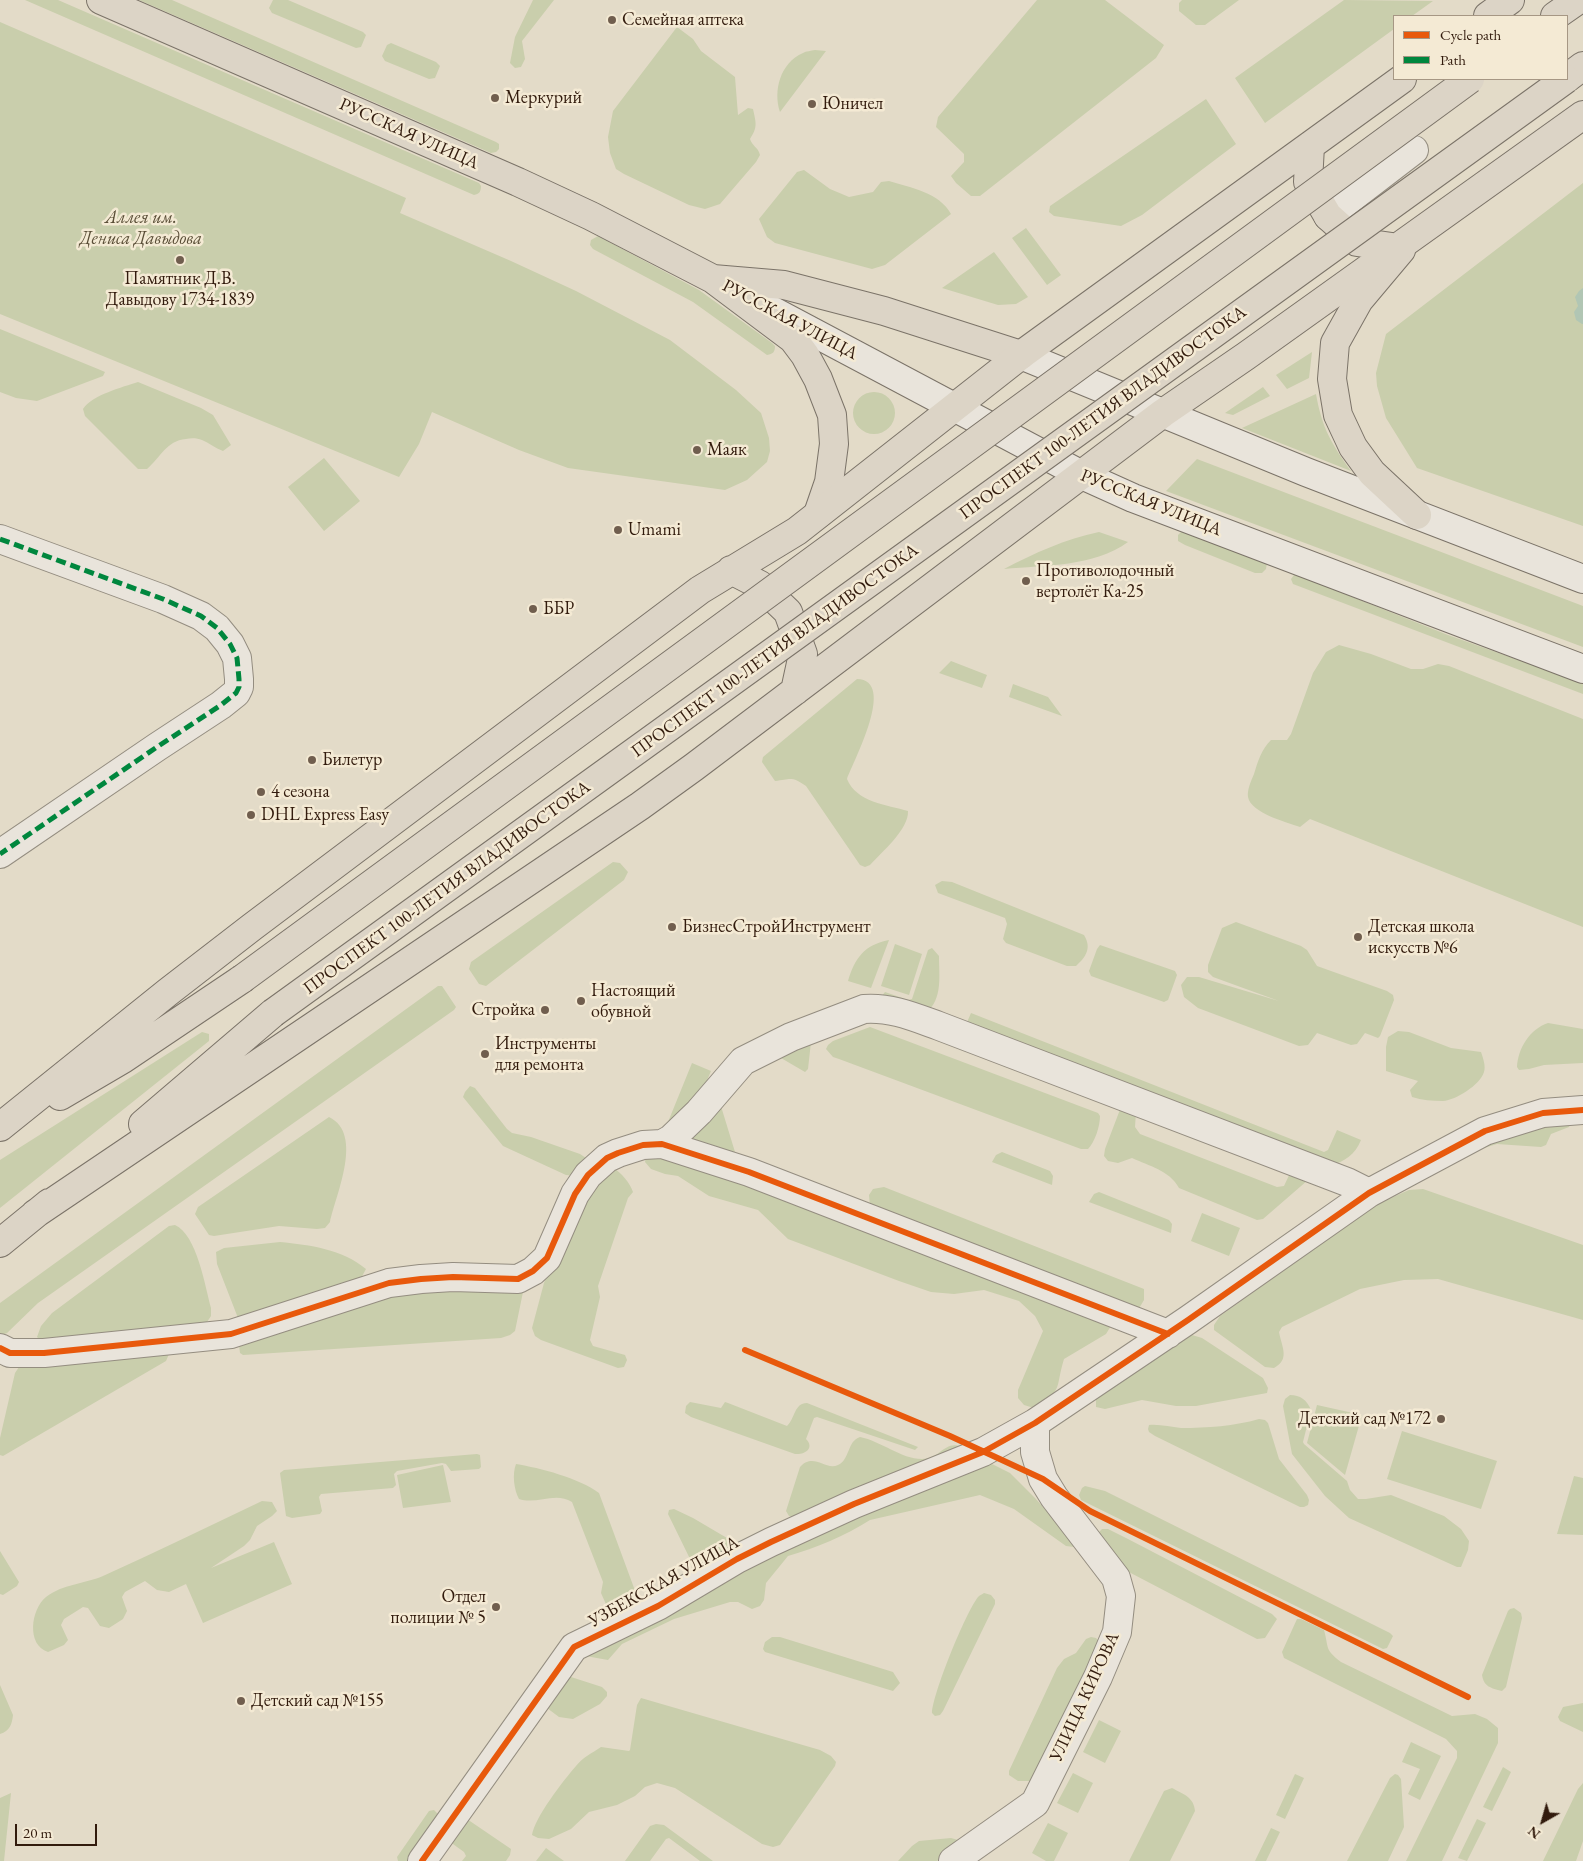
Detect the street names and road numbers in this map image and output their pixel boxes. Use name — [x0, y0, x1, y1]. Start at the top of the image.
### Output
street label: РУССКАЯ УЛИЦА — [336, 94, 482, 174]
street label: РУССКАЯ УЛИЦА — [719, 275, 861, 365]
street label: ПРОСПЕКТ 100-ЛЕТИЯ ВЛАДИВОСТОКА — [955, 302, 1251, 524]
street label: РУССКАЯ УЛИЦА — [1077, 465, 1225, 541]
street label: ПРОСПЕКТ 100-ЛЕТИЯ ВЛАДИВОСТОКА — [627, 540, 923, 762]
street label: ПРОСПЕКТ 100-ЛЕТИЯ ВЛАДИВОСТОКА — [299, 777, 595, 999]
street label: УЗБЕКСКАЯ УЛИЦА — [585, 1532, 743, 1632]
street label: УЛИЦА КИРОВА — [1046, 1629, 1124, 1765]

